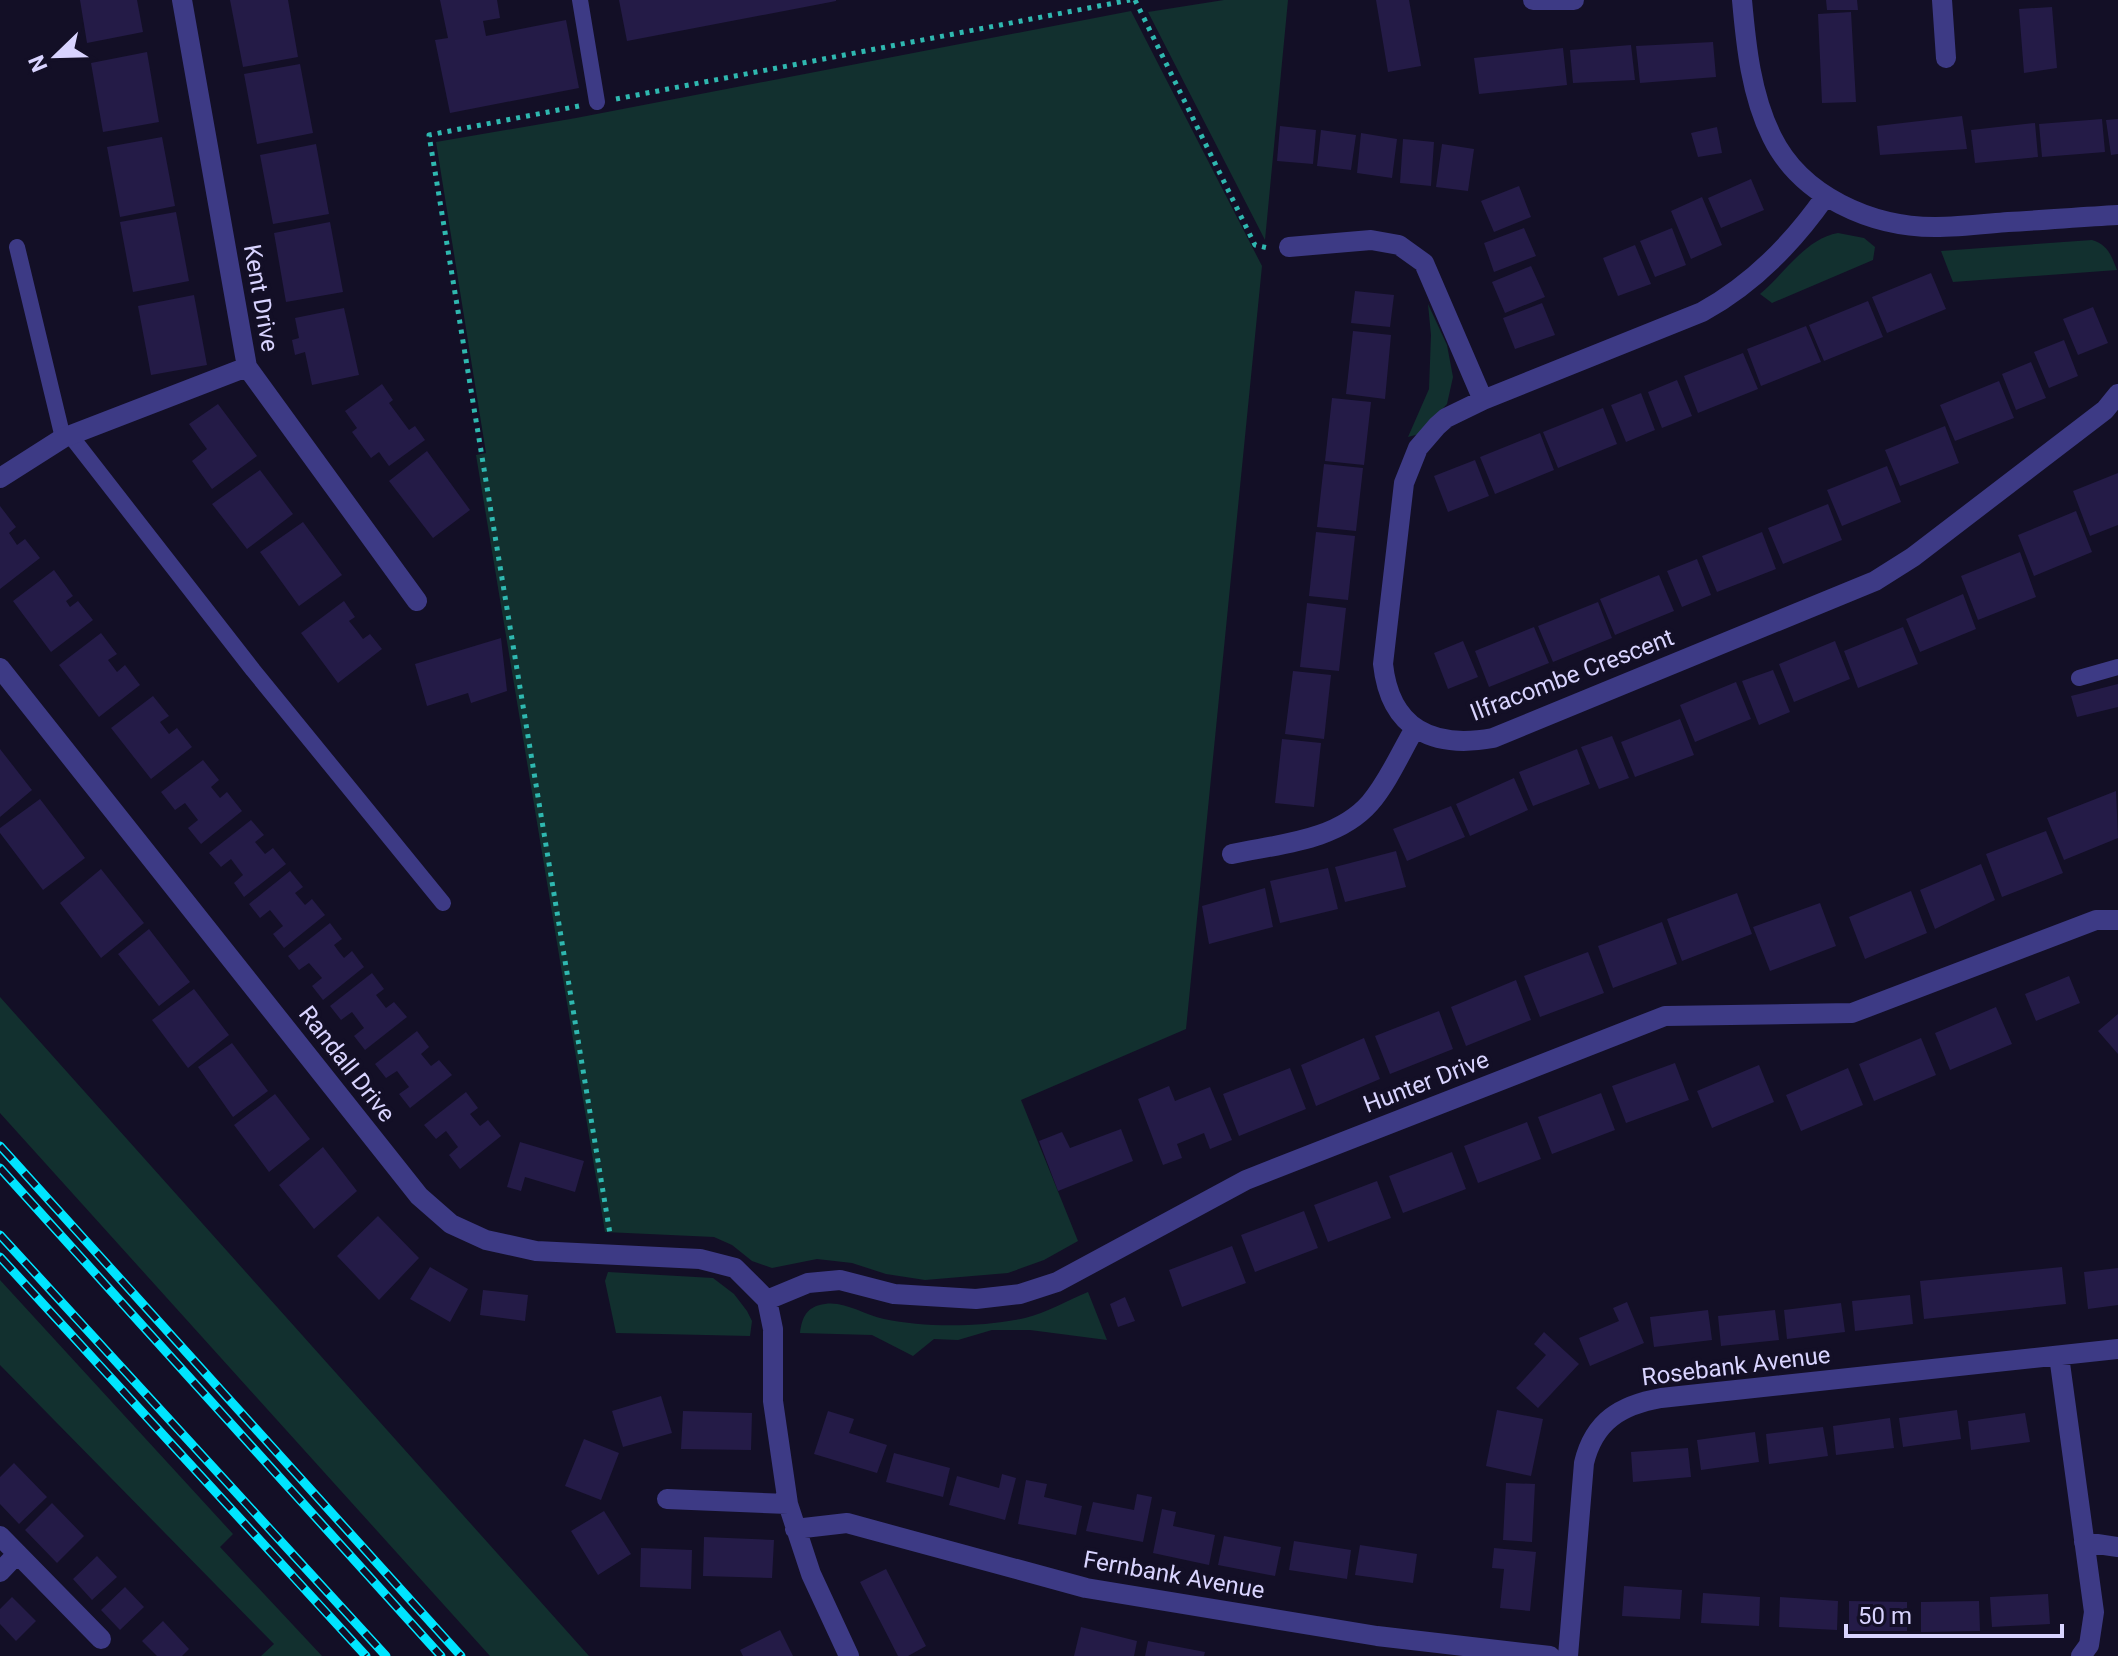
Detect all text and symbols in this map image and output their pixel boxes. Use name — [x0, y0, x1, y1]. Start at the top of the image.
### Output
north arrow — [16, 16, 96, 96]
text: N — [24, 52, 53, 76]
street label: Kent Drive — [238, 242, 284, 354]
street label: Ilfracombe Crescent — [1466, 623, 1678, 727]
street label: Randall Drive — [293, 1001, 401, 1127]
street label: Hunter Drive — [1359, 1045, 1493, 1119]
street label: Rosebank Avenue — [1640, 1341, 1832, 1391]
street label: Fernbank Avenue — [1081, 1545, 1267, 1605]
scale bar — [1846, 1588, 2062, 1638]
text: 50 m — [1858, 1602, 1912, 1630]

